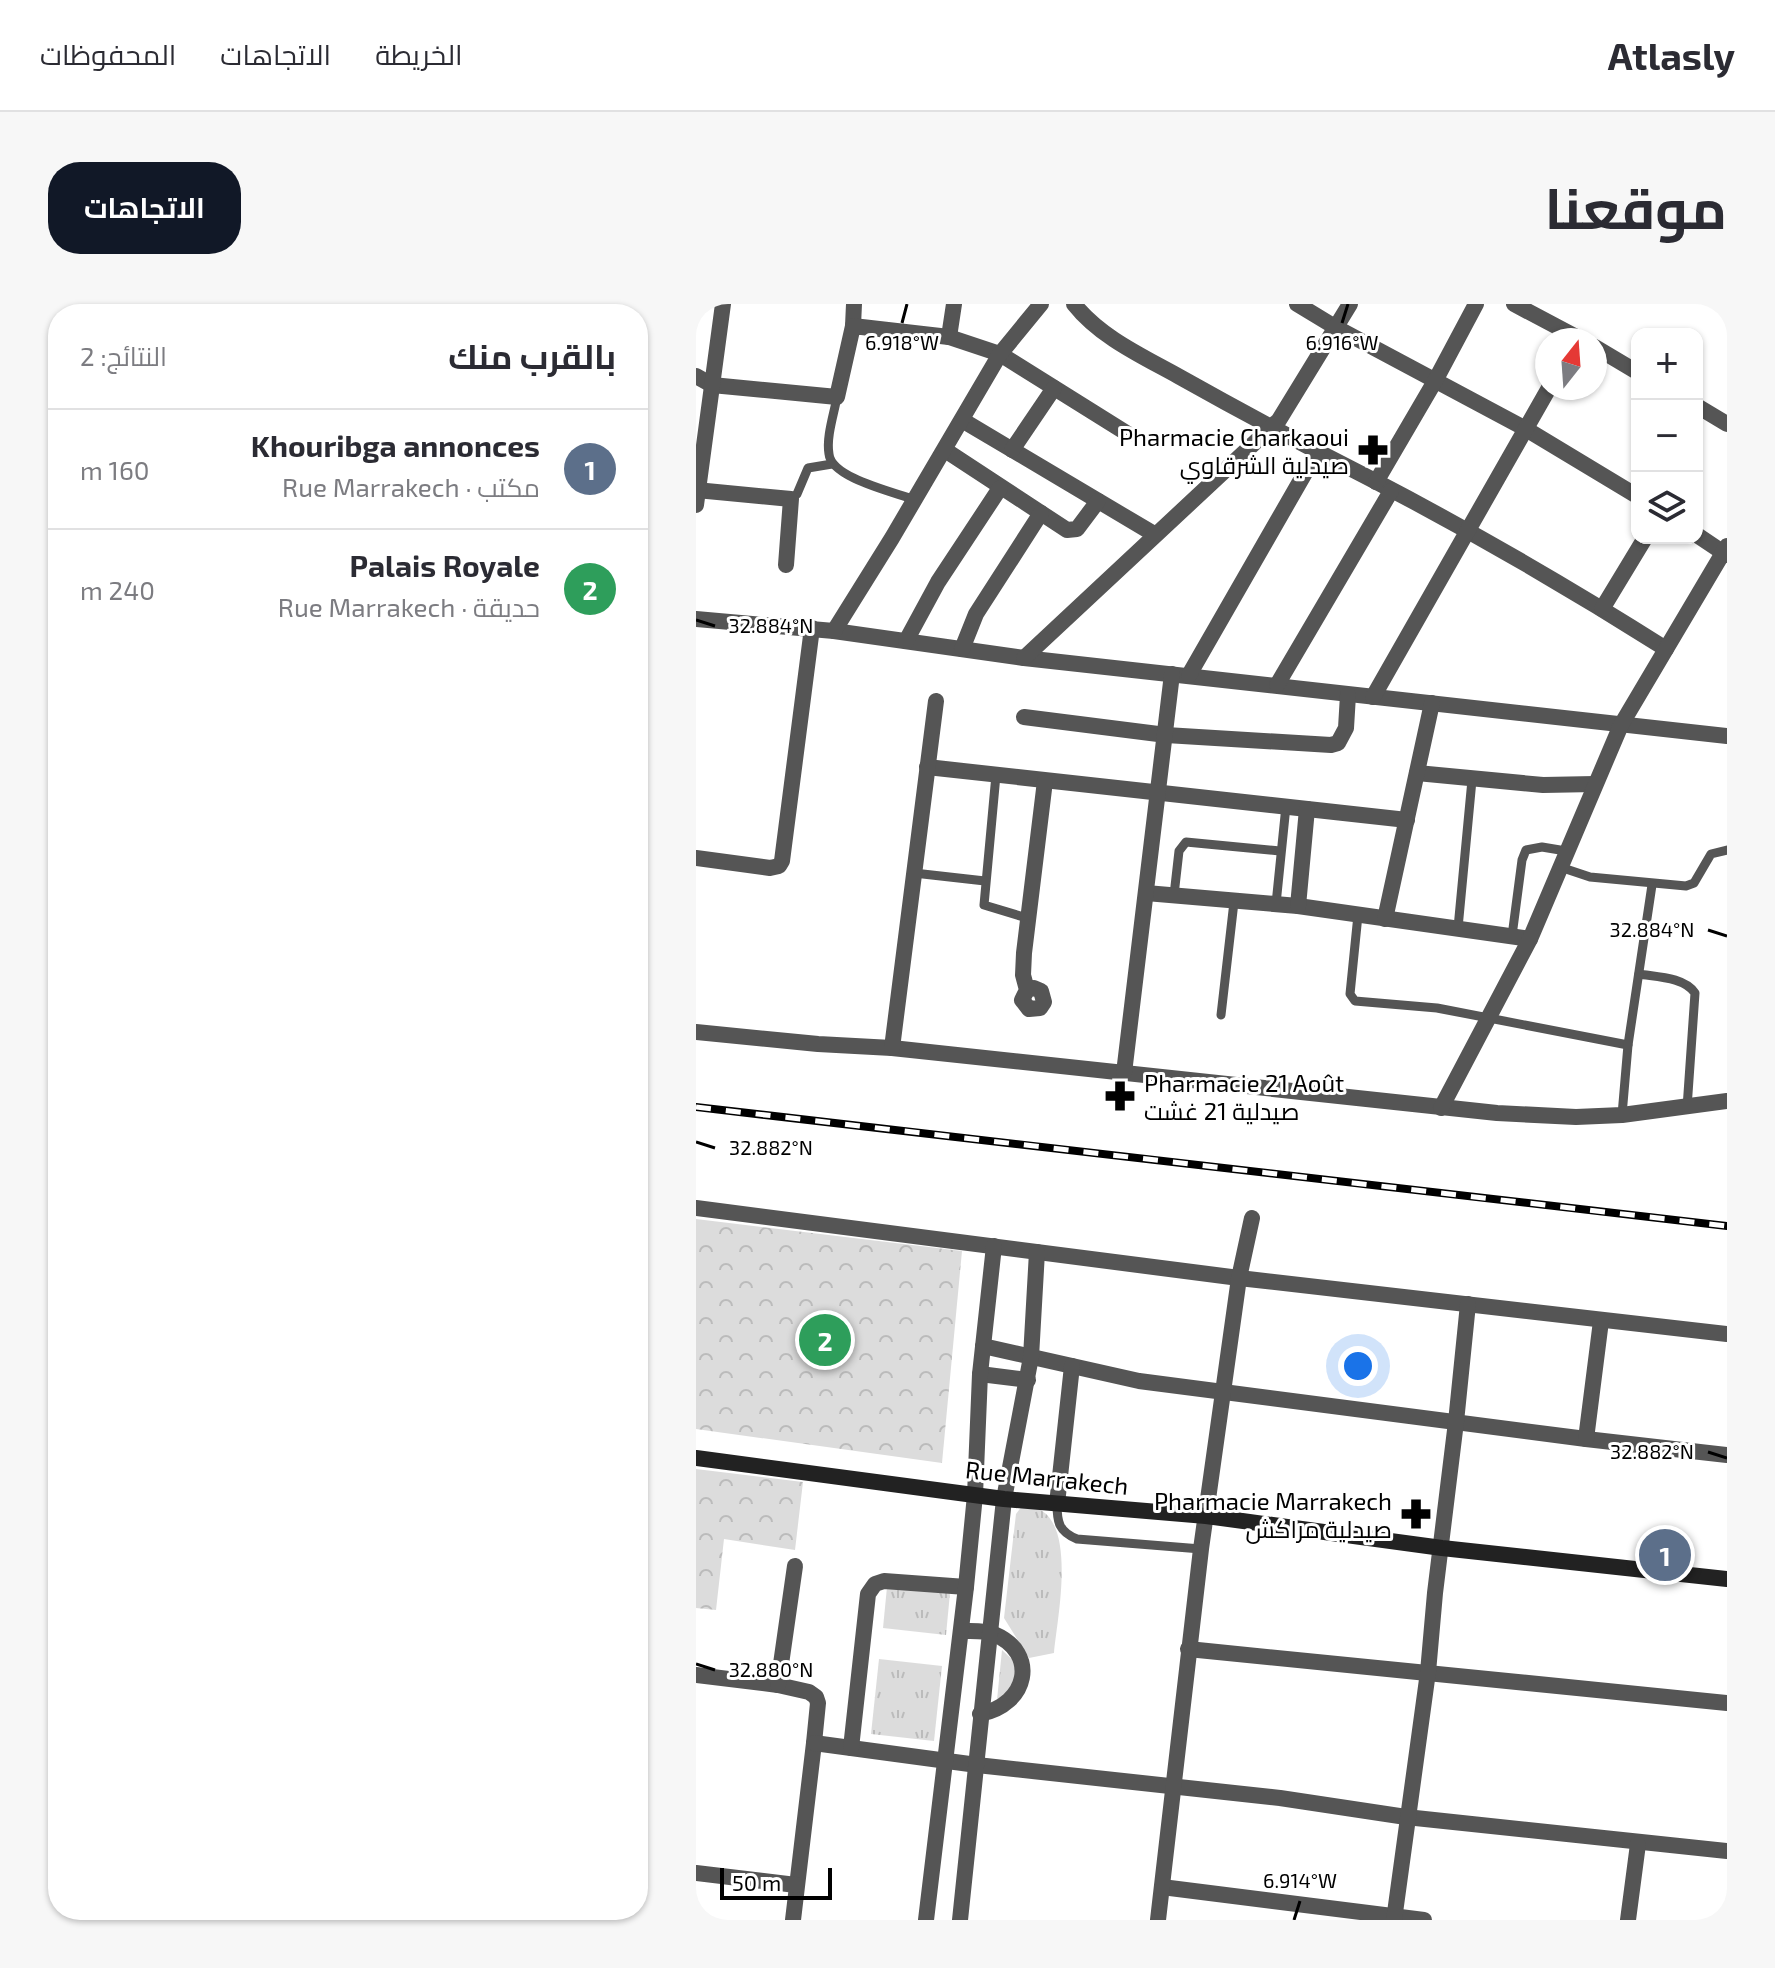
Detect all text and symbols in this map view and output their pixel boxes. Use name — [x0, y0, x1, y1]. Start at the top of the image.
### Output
text: Atlasly — [1608, 32, 1735, 78]
text: المحفوظات — [40, 37, 176, 71]
text: الاتجاهات — [220, 37, 331, 71]
text: الخريطة — [375, 37, 463, 71]
button: الاتجاهات — [48, 162, 241, 254]
text: موقعنا — [1544, 173, 1727, 240]
north arrow — [1535, 328, 1607, 400]
map controls — [1631, 328, 1703, 544]
button: + — [1631, 328, 1703, 400]
text: 6.918°W — [865, 330, 939, 354]
text: 6.916°W — [1305, 330, 1379, 354]
text: بالقرب منك — [448, 335, 616, 376]
text: النتائج: 2 — [80, 340, 167, 371]
button: − — [1631, 400, 1703, 472]
place label: Pharmacie Charkaoui صيدلية الشرقاوي — [1119, 422, 1349, 484]
text: Khouribga annonces — [251, 427, 540, 463]
pharmacy icon: Pharmacie Charkaoui صيدلية الشرقاوي — [1356, 433, 1390, 467]
text: 160 m — [80, 454, 150, 485]
text: 1 — [584, 454, 596, 485]
text: مكتب · Rue Marrakech — [282, 471, 540, 502]
button: layers — [1631, 472, 1703, 544]
text: Palais Royale — [350, 547, 540, 583]
text: 240 m — [80, 574, 155, 605]
text: 2 — [582, 574, 598, 605]
text: حديقة · Rue Marrakech — [278, 591, 540, 622]
text: 32.884°N — [729, 613, 813, 637]
text: 32.884°N — [1610, 917, 1694, 941]
place label: Pharmacie 21 Août صيدلية 21 غشت — [1144, 1068, 1344, 1125]
pharmacy icon: Pharmacie 21 Août صيدلية 21 غشت — [1103, 1079, 1137, 1113]
text: 32.882°N — [729, 1135, 813, 1159]
pin: 2 — [799, 1310, 851, 1370]
your location — [1338, 1346, 1378, 1386]
text: 32.882°N — [1610, 1439, 1694, 1463]
street label: Rue Marrakech — [964, 1454, 1130, 1500]
place label: Pharmacie Marrakech صيدلية مراكش — [1154, 1486, 1392, 1544]
pharmacy icon: Pharmacie Marrakech صيدلية مراكش — [1399, 1497, 1433, 1531]
pin: 1 — [1639, 1525, 1691, 1585]
text: 32.880°N — [729, 1657, 813, 1681]
scale bar — [720, 1864, 832, 1900]
text: 6.914°W — [1263, 1868, 1337, 1892]
text: 50 m — [732, 1869, 781, 1895]

